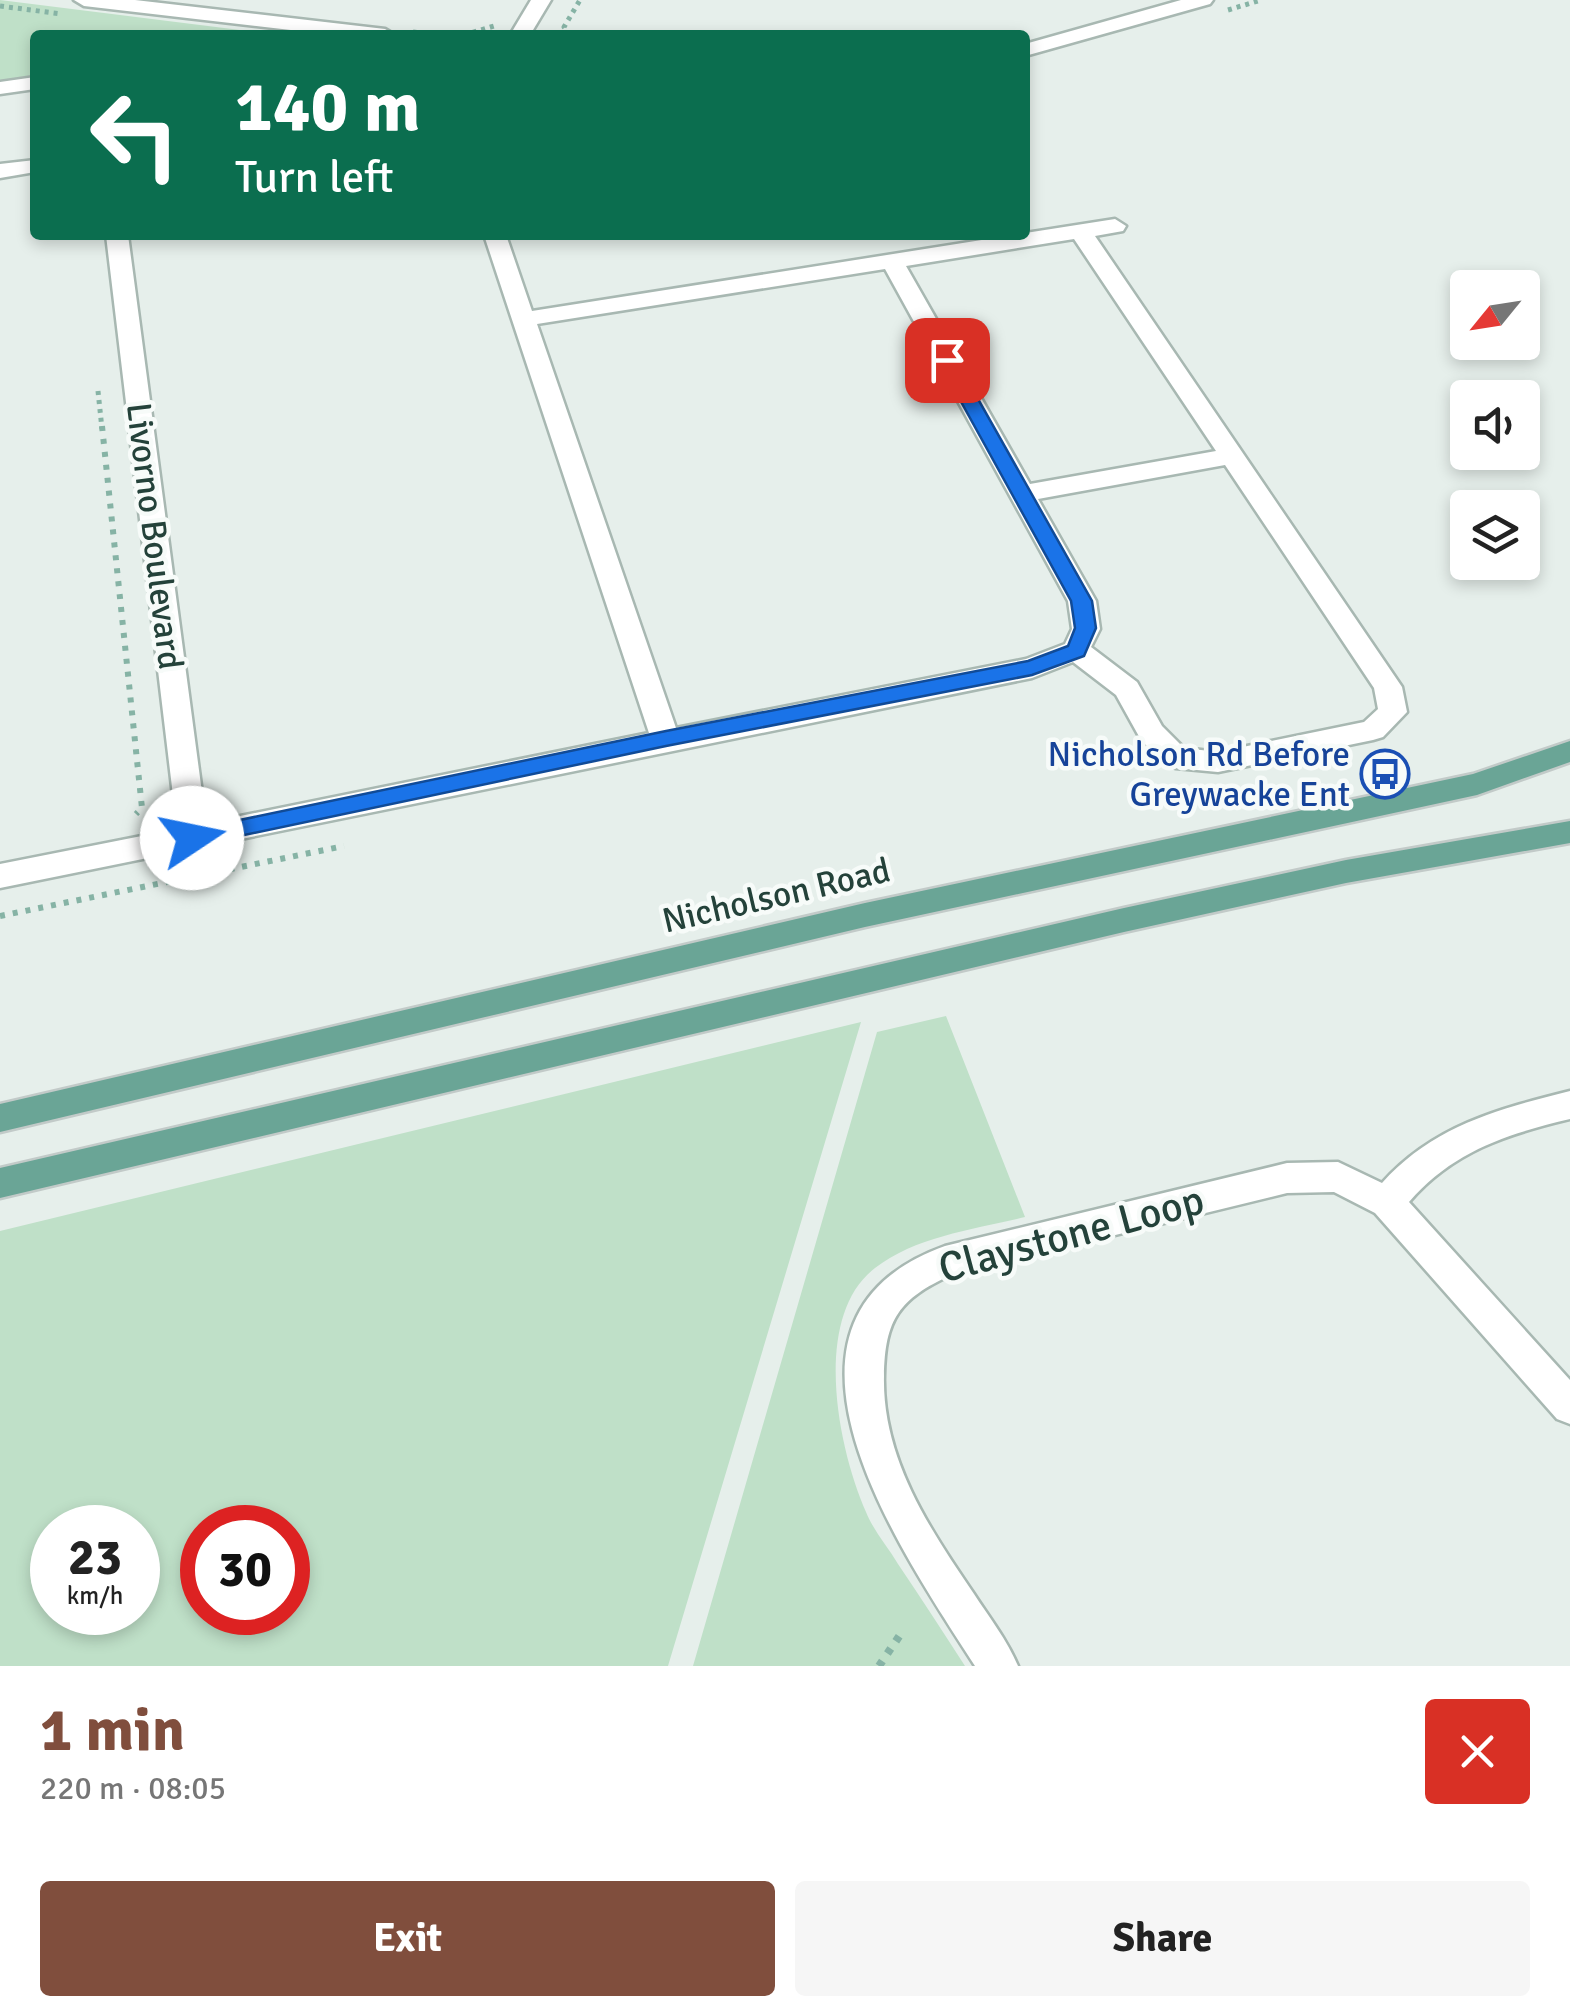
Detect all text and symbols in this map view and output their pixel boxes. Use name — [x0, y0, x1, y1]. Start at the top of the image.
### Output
text: 140 m — [235, 64, 420, 150]
icon: left — [70, 70, 200, 200]
text: Turn left — [235, 150, 394, 205]
north arrow — [1450, 270, 1540, 360]
map controls — [1450, 270, 1540, 580]
pin — [905, 318, 990, 403]
icon: arrive — [920, 333, 975, 388]
button: sound — [1450, 380, 1540, 470]
street label: Livorno Boulevard — [117, 400, 192, 672]
button: layers — [1450, 490, 1540, 580]
place label: Nicholson Rd Before Greywacke Ent — [1048, 733, 1350, 816]
bus stop icon: Nicholson Rd Before Greywacke Ent — [1359, 748, 1411, 800]
position arrow — [140, 786, 244, 890]
street label: Nicholson Road — [658, 848, 894, 943]
street label: Claystone Loop — [933, 1175, 1210, 1294]
speed limit sign: 30 — [180, 1505, 310, 1635]
text: 23 — [68, 1527, 122, 1589]
text: km/h — [67, 1580, 123, 1611]
text: 1 min — [40, 1694, 185, 1768]
button: close — [1425, 1699, 1530, 1804]
text: 220 m · 08:05 — [40, 1769, 226, 1808]
button: Exit — [40, 1881, 775, 1996]
button: Share — [795, 1881, 1530, 1996]

